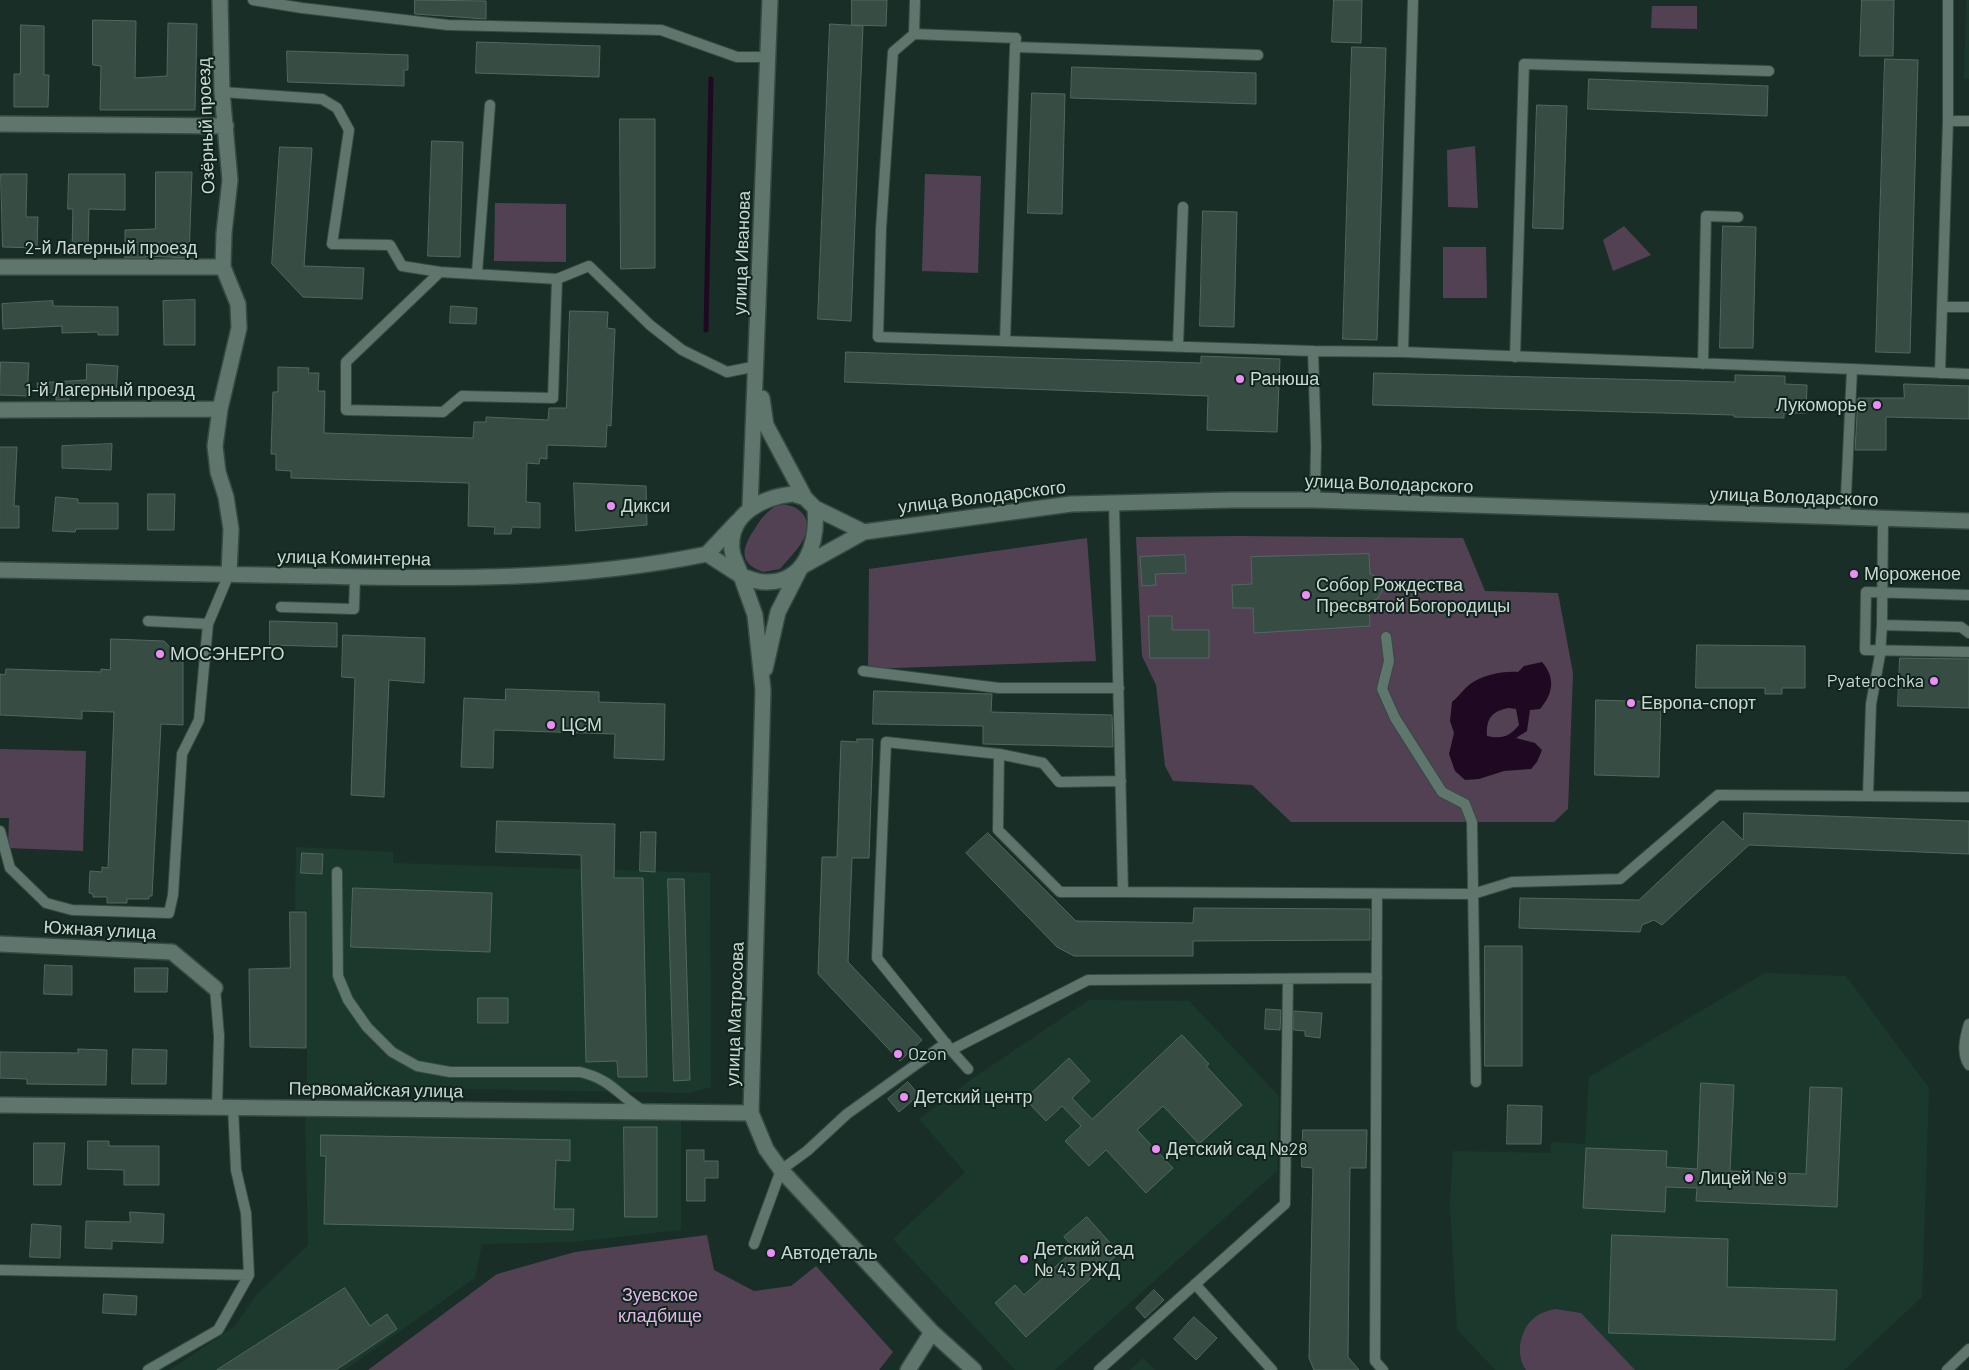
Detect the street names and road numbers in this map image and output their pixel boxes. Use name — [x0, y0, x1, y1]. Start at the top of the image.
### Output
street label: Озёрный проезд — [193, 57, 219, 195]
street label: улица Иванова — [729, 190, 755, 316]
street label: 2-й Лагерный проезд — [25, 237, 197, 259]
street label: 1-й Лагерный проезд — [25, 379, 195, 401]
street label: улица Володарского — [1304, 470, 1474, 498]
street label: улица Володарского — [897, 476, 1067, 518]
street label: улица Володарского — [1709, 483, 1879, 511]
street label: улица Коминтерна — [277, 546, 431, 570]
street label: Южная улица — [43, 916, 157, 944]
street label: улица Матросова — [722, 941, 748, 1087]
street label: Первомайская улица — [288, 1078, 464, 1102]

